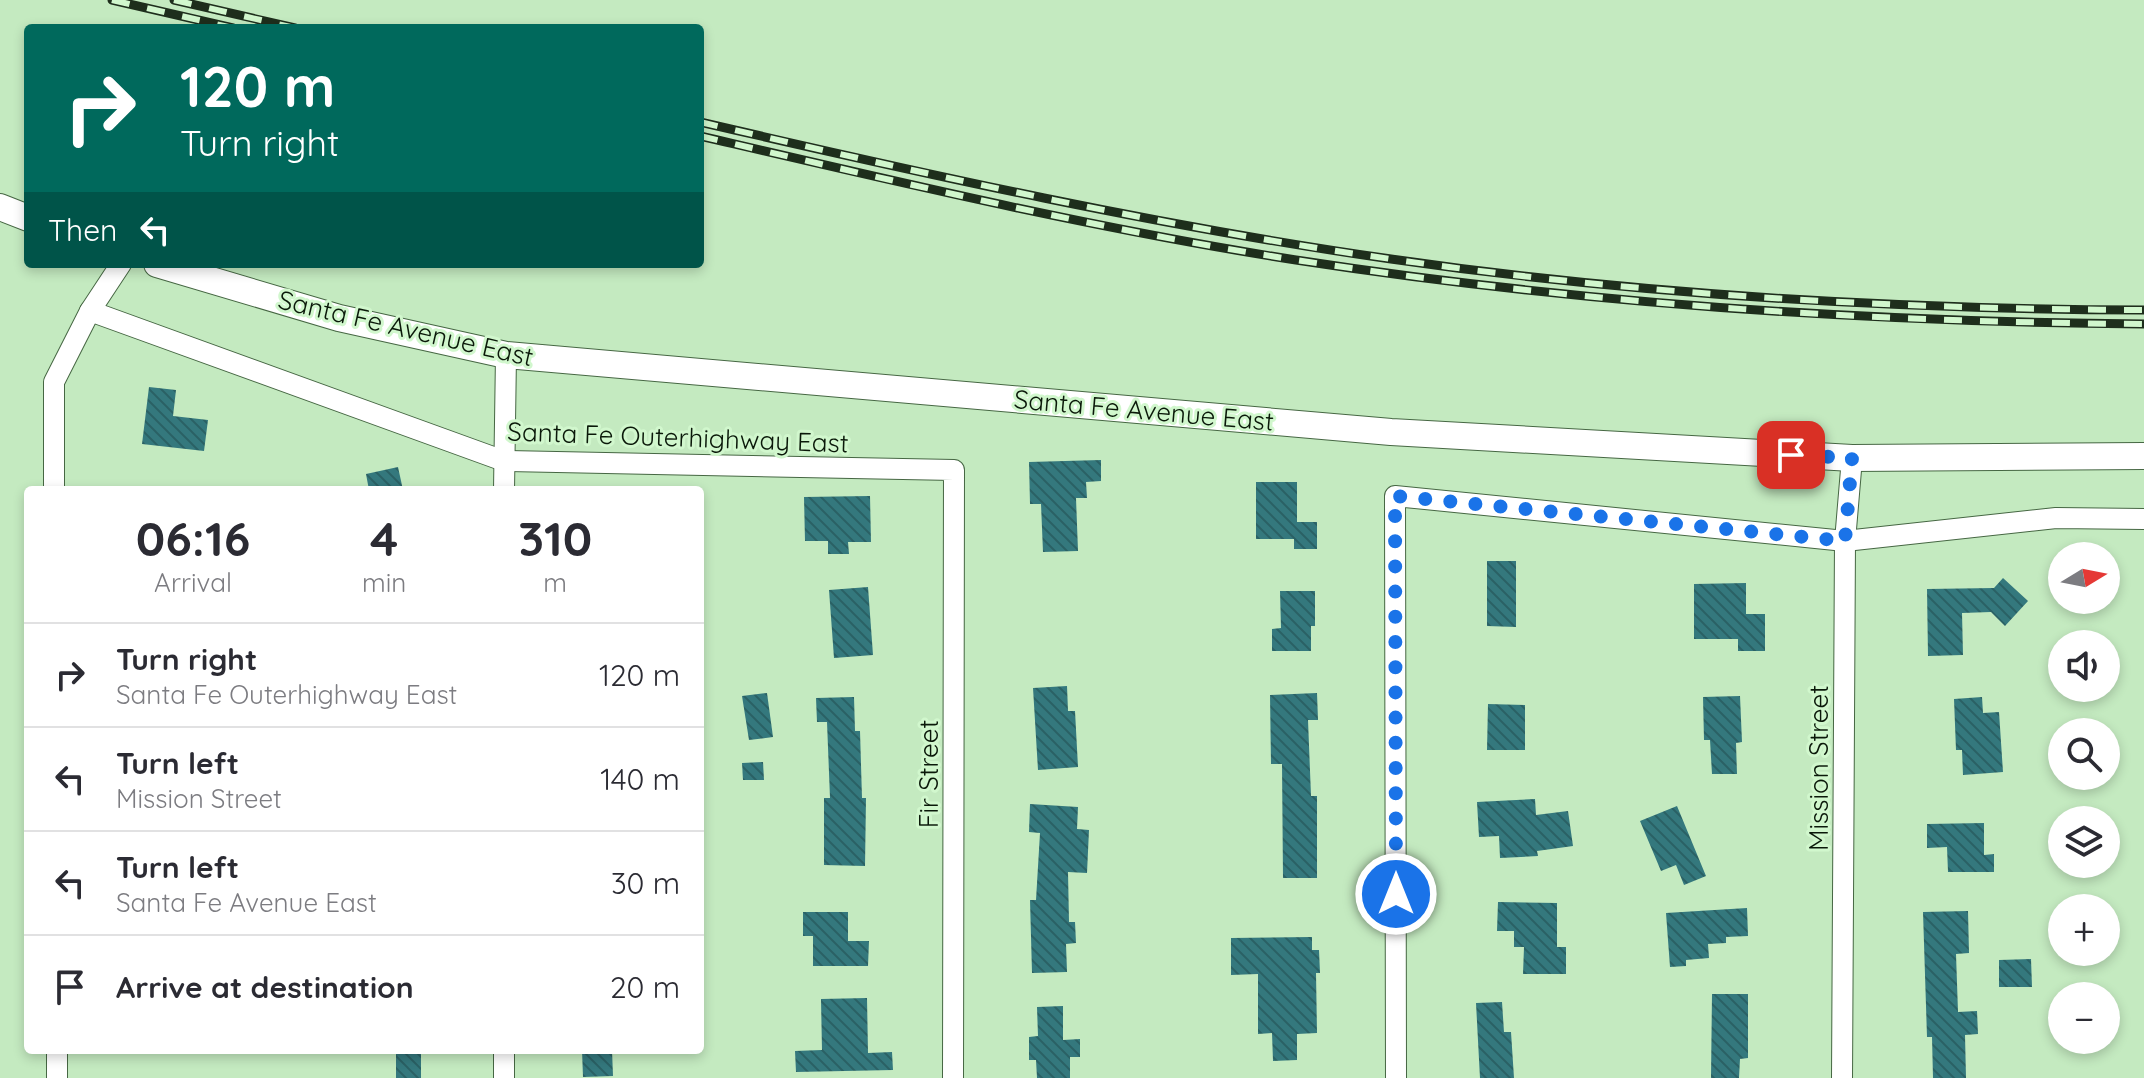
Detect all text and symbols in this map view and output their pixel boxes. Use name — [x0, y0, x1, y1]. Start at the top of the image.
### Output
text: 120 m — [180, 51, 335, 121]
icon: right — [48, 56, 152, 160]
text: Turn right — [180, 120, 339, 165]
icon: left — [133, 208, 177, 252]
text: Then — [48, 211, 117, 249]
street label: Santa Fe Avenue East — [275, 283, 537, 373]
street label: Santa Fe Avenue East — [1013, 382, 1275, 438]
street label: Santa Fe Outerhighway East — [507, 415, 849, 459]
pin — [1757, 421, 1825, 489]
icon: arrive — [1769, 433, 1813, 477]
text: 06:16 — [136, 508, 250, 568]
text: 4 — [370, 508, 398, 568]
text: 310 — [518, 508, 592, 568]
north arrow — [2048, 542, 2120, 614]
map controls — [2048, 542, 2120, 1054]
text: Arrival — [154, 566, 232, 599]
text: min — [362, 566, 406, 599]
text: m — [543, 566, 567, 599]
button: sound — [2048, 630, 2120, 702]
text: Turn right — [116, 640, 257, 678]
icon: right — [48, 653, 92, 697]
text: 120 m — [599, 656, 680, 694]
text: Santa Fe Outerhighway East — [116, 678, 457, 711]
street label: Mission Street — [1802, 685, 1835, 851]
button: search — [2048, 718, 2120, 790]
street label: Fir Street — [912, 720, 945, 828]
text: Turn left — [116, 744, 239, 782]
icon: left — [48, 757, 92, 801]
text: 140 m — [600, 760, 680, 798]
text: Mission Street — [116, 782, 282, 815]
button: layers — [2048, 806, 2120, 878]
text: Turn left — [116, 848, 239, 886]
position arrow — [1354, 852, 1438, 936]
icon: left — [48, 861, 92, 905]
text: 30 m — [611, 864, 680, 902]
text: Santa Fe Avenue East — [116, 886, 377, 919]
button: + — [2048, 894, 2120, 966]
icon: arrive — [48, 965, 92, 1009]
text: Arrive at destination — [116, 968, 414, 1006]
text: 20 m — [610, 968, 680, 1006]
button: − — [2048, 982, 2120, 1054]

